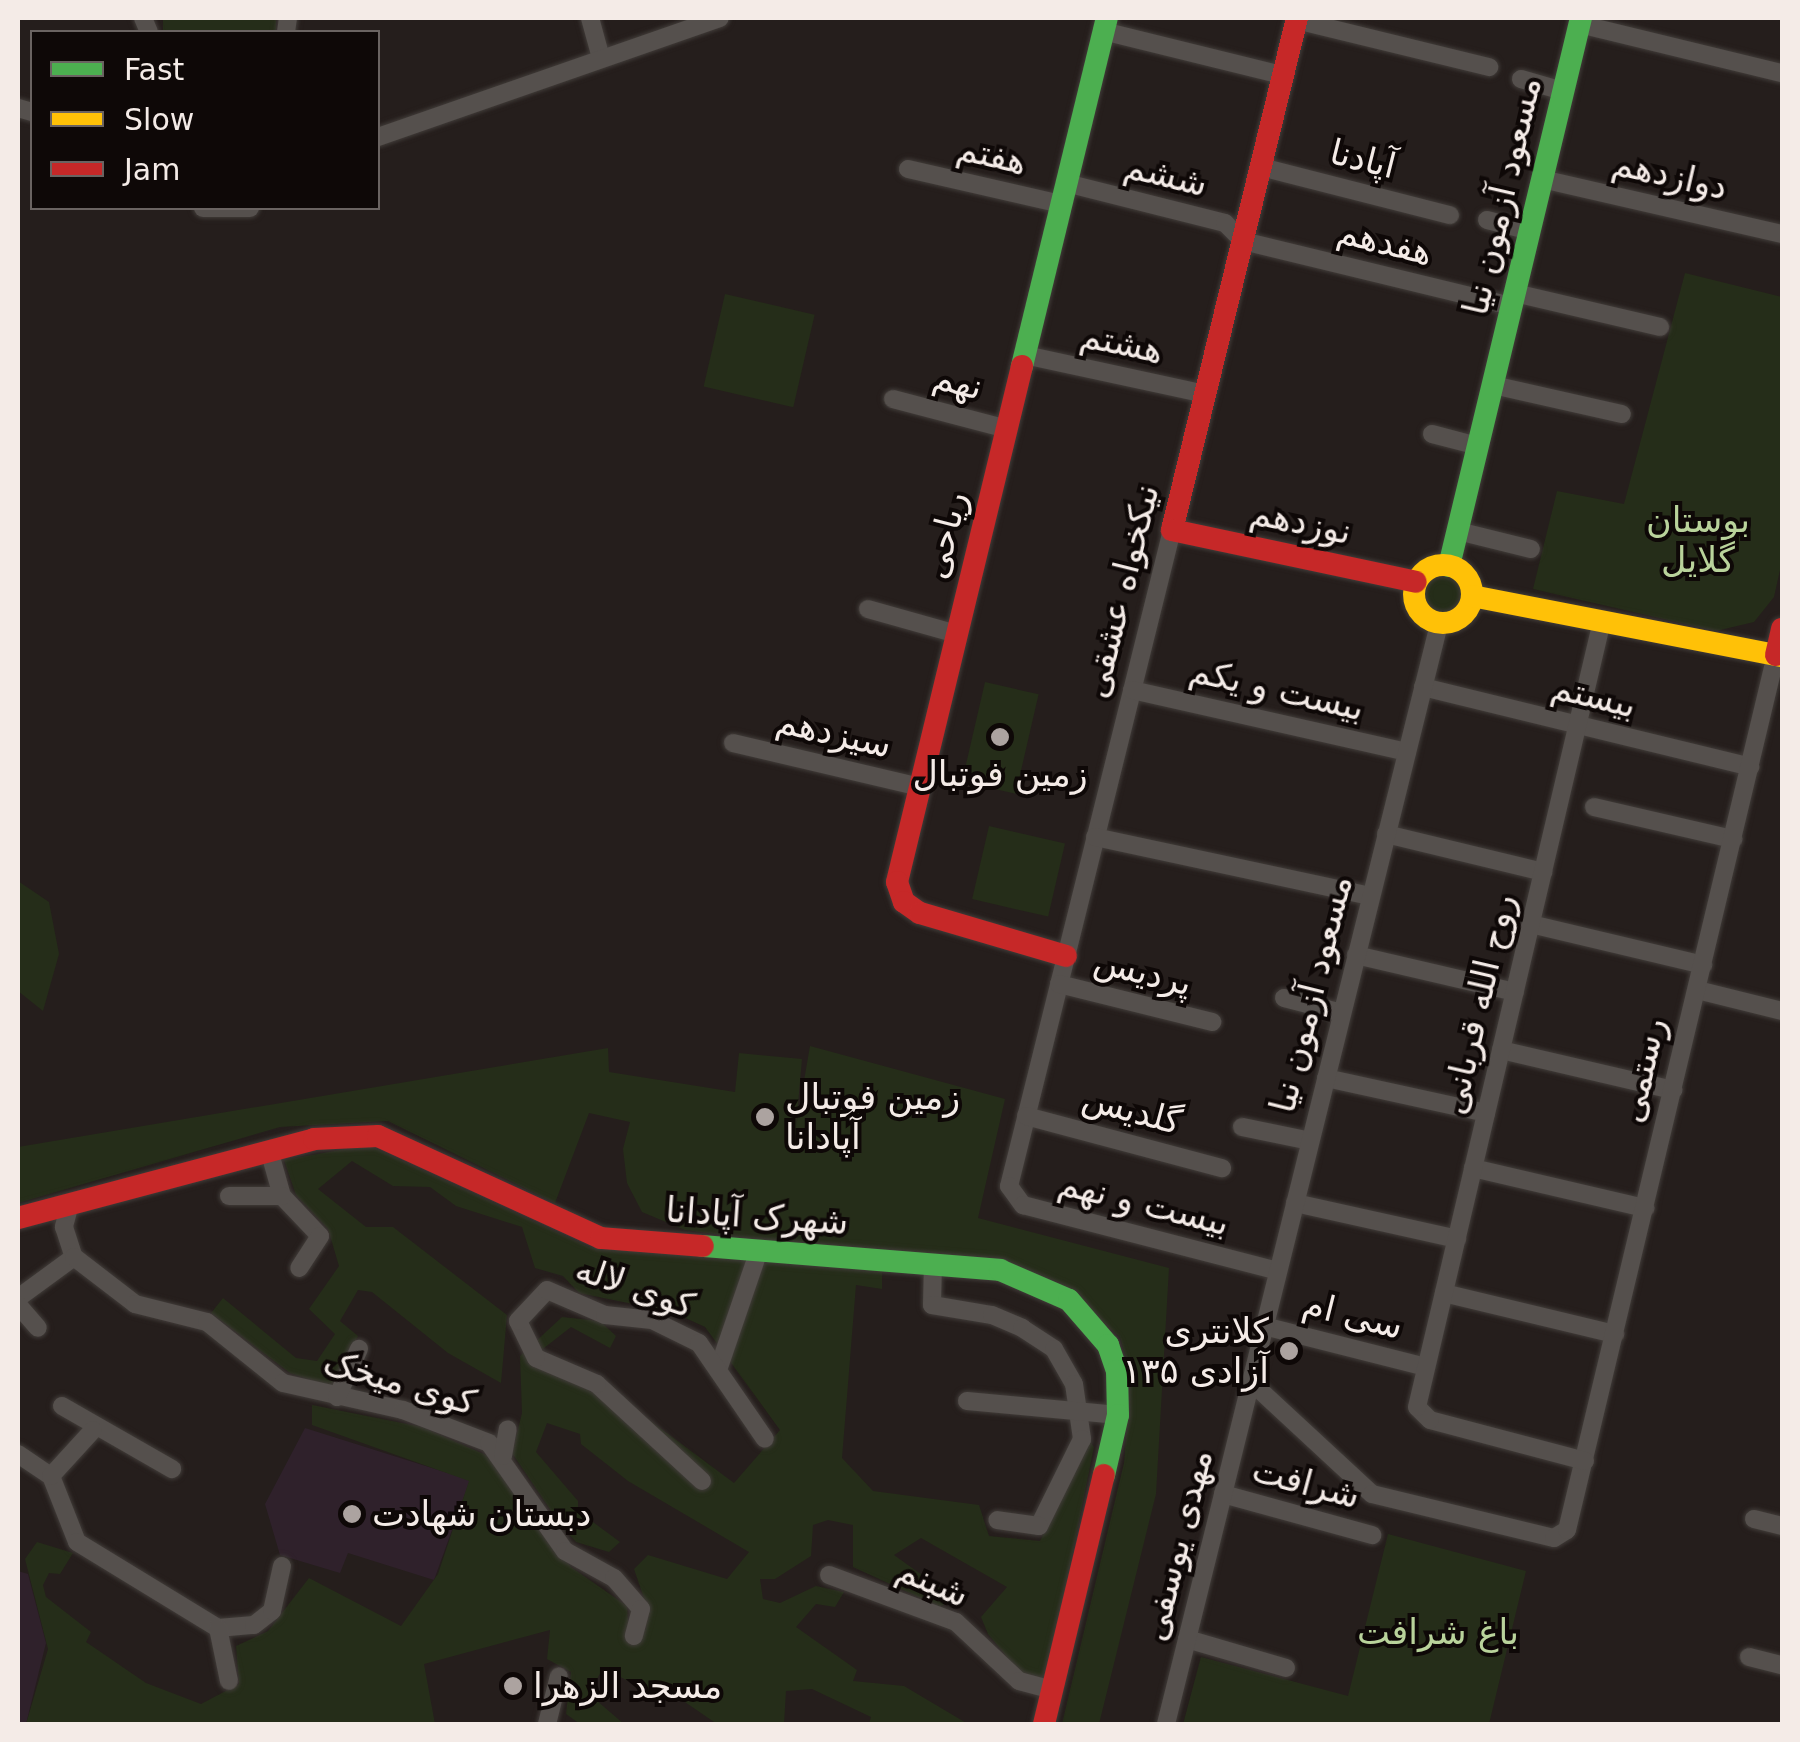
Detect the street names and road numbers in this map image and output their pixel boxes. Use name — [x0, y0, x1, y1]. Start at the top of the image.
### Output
street label: مسعود آزمون نیا — [1454, 73, 1550, 319]
street label: هفتم — [953, 127, 1031, 183]
street label: آپادنا — [1326, 131, 1400, 187]
street label: دوازدهم — [1609, 141, 1731, 209]
street label: ششم — [1120, 144, 1212, 206]
street label: هفدهم — [1333, 210, 1437, 274]
street label: هشتم — [1077, 314, 1167, 372]
street label: نهم — [929, 355, 987, 409]
street label: نیکخواه عشقی — [1074, 480, 1168, 702]
street label: ریاحی — [914, 487, 976, 583]
street label: نوزدهم — [1247, 491, 1355, 553]
street label: بیست و یکم — [1186, 649, 1368, 729]
street label: بیستم — [1547, 665, 1641, 727]
street label: سیزدهم — [773, 699, 895, 767]
street label: مسعود آزمون نیا — [1261, 871, 1361, 1117]
street label: روح الله قربانی — [1432, 890, 1524, 1118]
street label: پردیس — [1090, 940, 1196, 1004]
street label: رستمی — [1610, 1014, 1674, 1126]
street label: گلدیس — [1078, 1077, 1186, 1143]
street label: بیست و نهم — [1054, 1162, 1234, 1244]
street label: شهرک آپادانا — [664, 1189, 850, 1243]
street label: کوی لاله — [570, 1247, 700, 1327]
street label: سی ام — [1299, 1282, 1407, 1348]
street label: کوی میخک — [319, 1340, 481, 1424]
street label: مهدی یوسفی — [1133, 1445, 1221, 1645]
street label: شرافت — [1248, 1449, 1364, 1517]
street label: شبنم — [891, 1548, 975, 1616]

